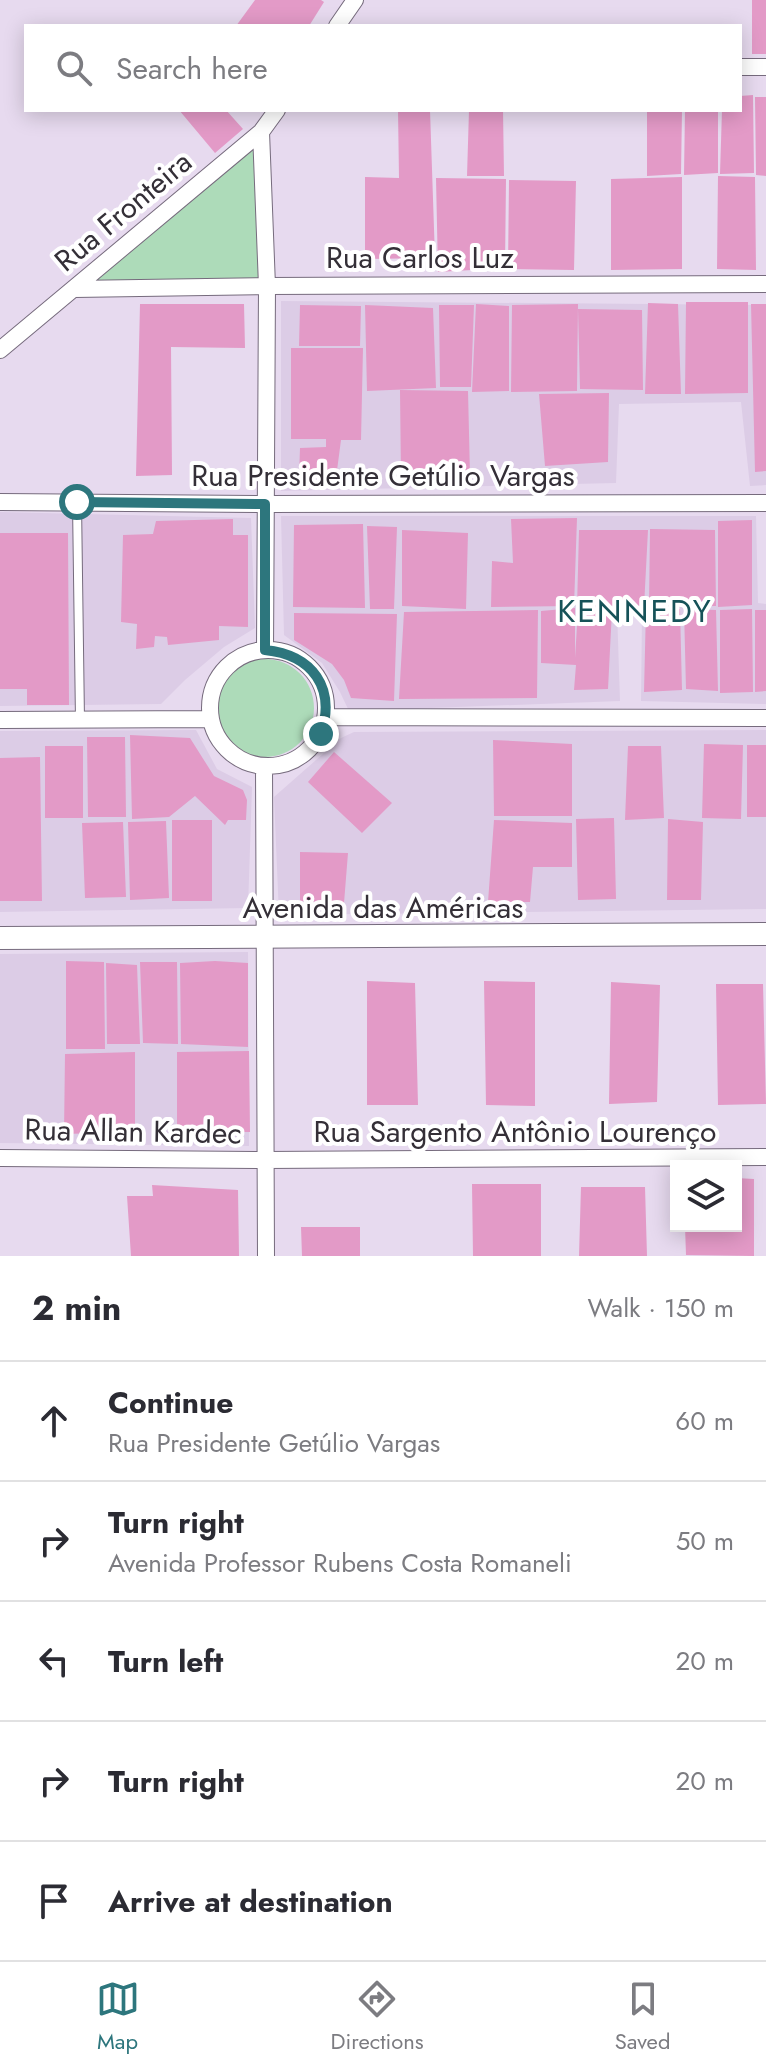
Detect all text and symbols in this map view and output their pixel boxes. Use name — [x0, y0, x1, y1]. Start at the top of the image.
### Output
search box — [24, 24, 742, 112]
icon: search — [52, 46, 96, 90]
text: Search here — [116, 47, 268, 90]
street label: Rua Fronteira — [45, 141, 201, 281]
street label: Rua Carlos Luz — [326, 236, 514, 279]
street label: Rua Presidente Getúlio Vargas — [191, 454, 575, 497]
route start — [59, 484, 95, 520]
district label: KENNEDY — [557, 588, 713, 634]
route end — [303, 716, 339, 752]
street label: Avenida das Américas — [243, 886, 523, 929]
street label: Rua Allan Kardec — [24, 1108, 242, 1154]
street label: Rua Sargento Antônio Lourenço — [313, 1110, 717, 1153]
map controls — [670, 1160, 742, 1232]
button: layers — [670, 1160, 742, 1232]
text: 2 min — [32, 1284, 121, 1333]
text: Walk · 150 m — [587, 1289, 734, 1327]
text: Continue — [108, 1381, 234, 1424]
icon: ahead — [32, 1399, 76, 1443]
text: 60 m — [675, 1402, 734, 1440]
text: Rua Presidente Getúlio Vargas — [108, 1424, 440, 1462]
text: Turn right — [108, 1501, 244, 1544]
icon: right — [32, 1519, 76, 1563]
text: 50 m — [676, 1522, 734, 1560]
text: Avenida Professor Rubens Costa Romaneli — [108, 1544, 572, 1582]
icon: left — [32, 1639, 76, 1683]
text: Turn left — [108, 1640, 223, 1683]
text: 20 m — [676, 1642, 734, 1680]
icon: right — [32, 1759, 76, 1803]
text: Turn right — [108, 1760, 244, 1803]
text: 20 m — [676, 1762, 734, 1800]
icon: arrive — [32, 1879, 76, 1923]
text: Arrive at destination — [108, 1880, 393, 1923]
tab: Map — [96, 1977, 140, 2057]
tab: Directions — [331, 1977, 424, 2057]
tab: Saved — [615, 1977, 670, 2057]

